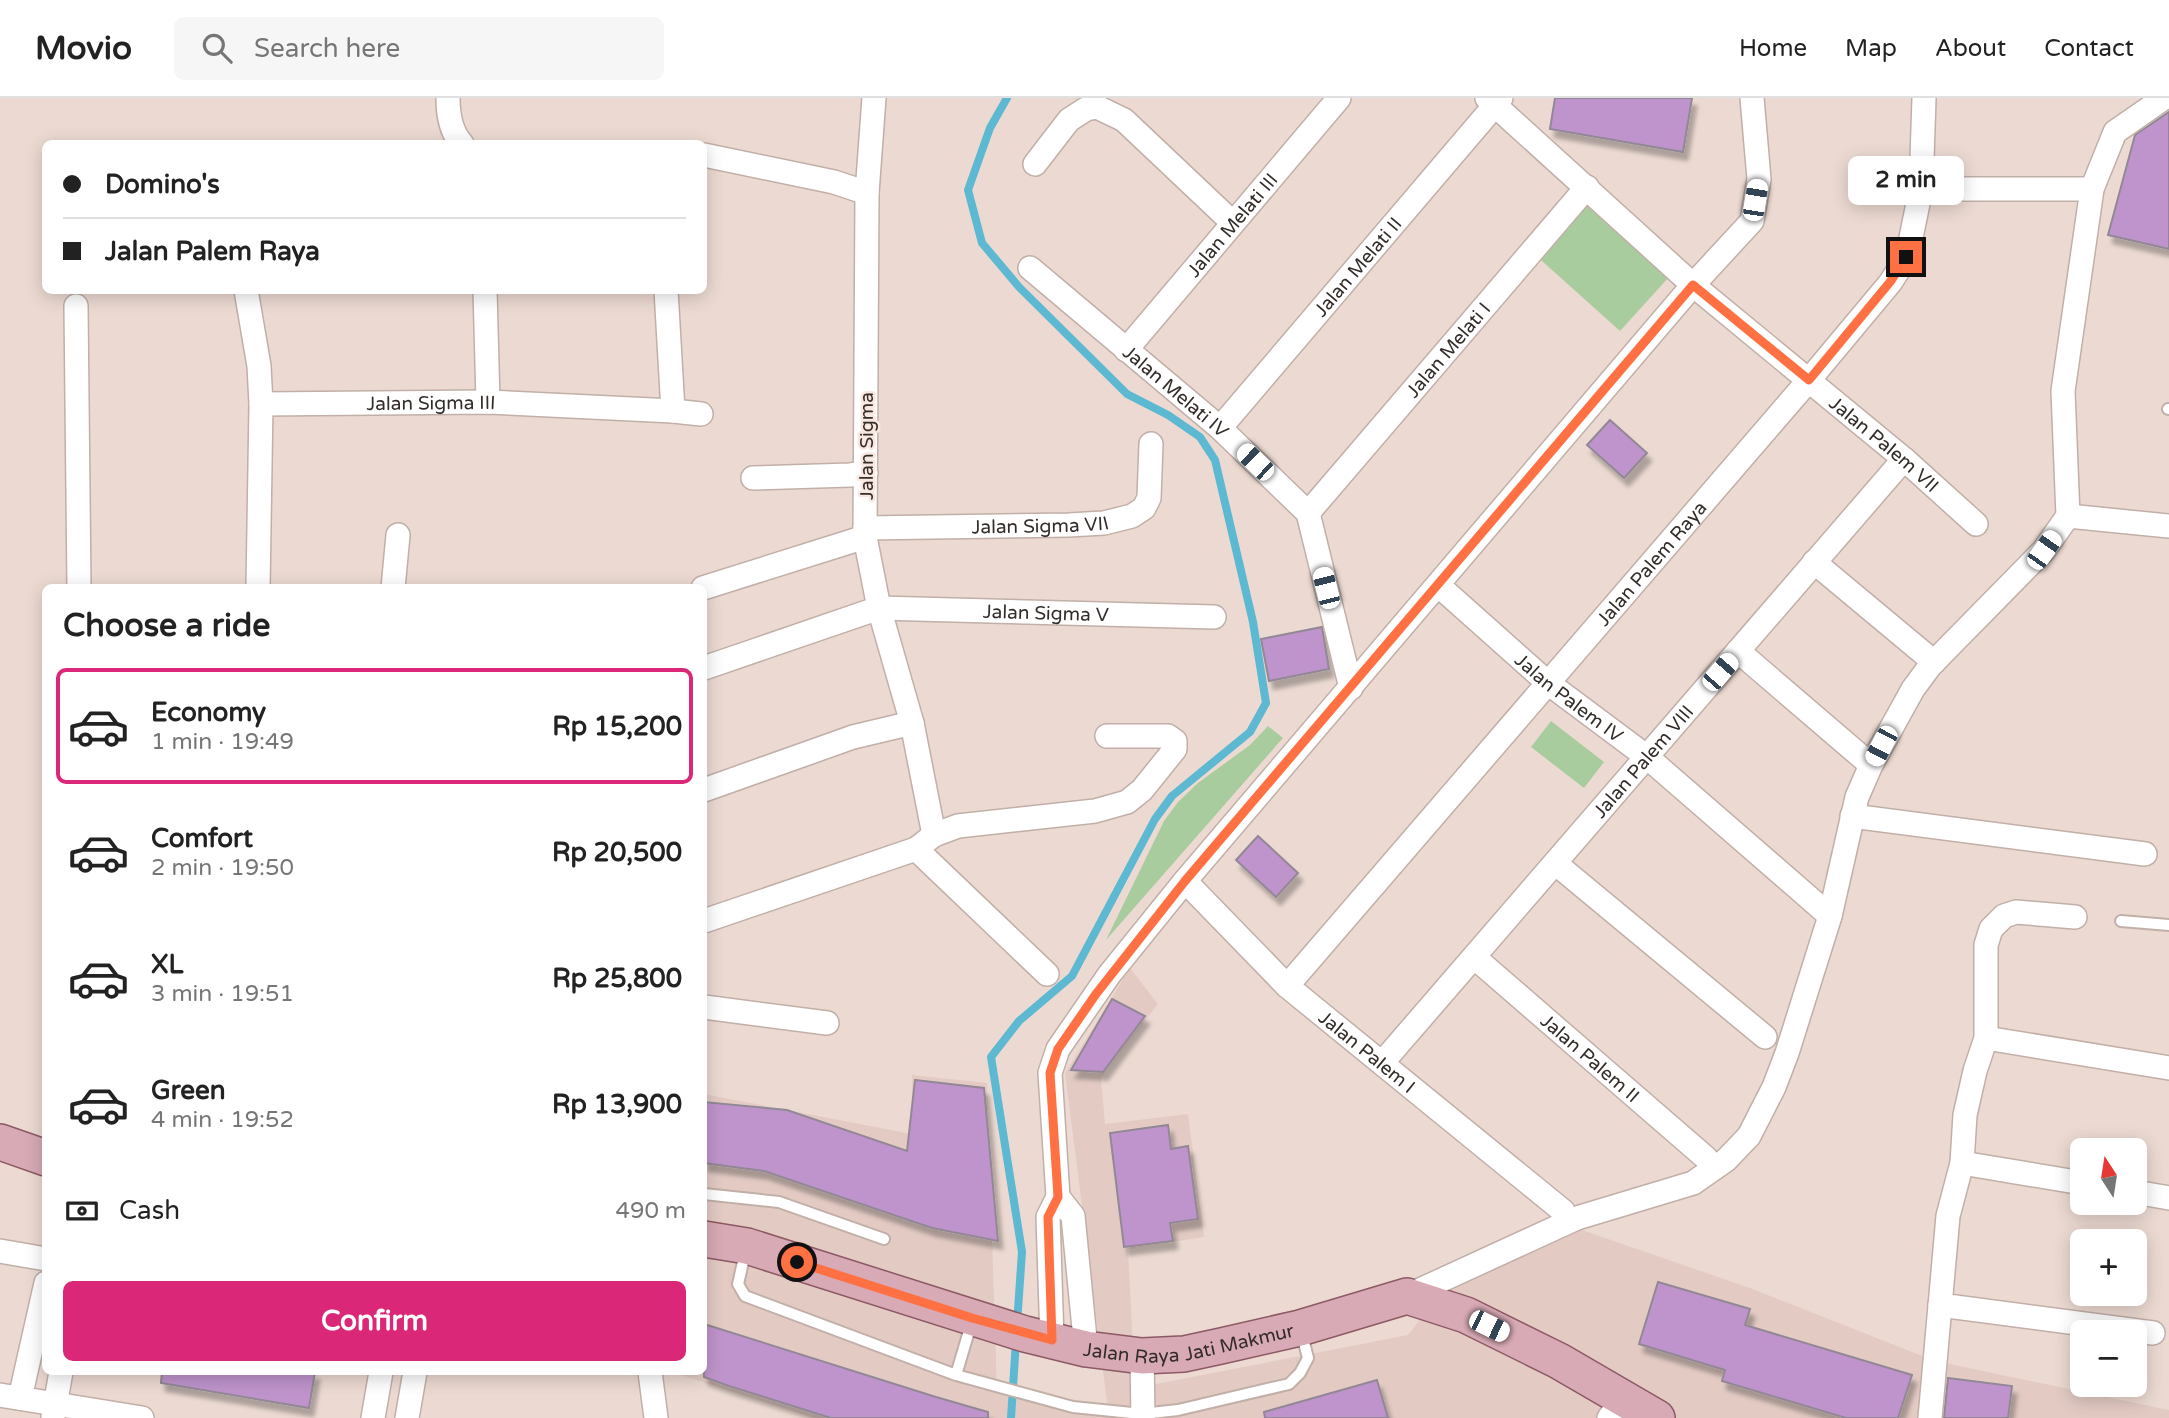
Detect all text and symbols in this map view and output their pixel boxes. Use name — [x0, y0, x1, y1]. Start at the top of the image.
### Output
search box — [174, 17, 664, 80]
text: Movio — [35, 29, 132, 68]
icon: search — [198, 29, 236, 67]
text: Search here — [254, 33, 400, 64]
text: Home — [1739, 34, 1807, 63]
text: Map — [1845, 34, 1897, 63]
text: About — [1935, 34, 2006, 63]
text: Contact — [2044, 34, 2134, 63]
callout: 2 min — [1848, 156, 1964, 204]
text: 2 min — [1875, 166, 1937, 194]
text: Domino's — [105, 169, 220, 200]
street label: Jalan Melati III — [1183, 169, 1283, 282]
car — [1742, 178, 1769, 222]
street label: Jalan Melati II — [1310, 213, 1407, 321]
text: Jalan Palem Raya — [105, 236, 320, 267]
route end — [1890, 241, 1922, 273]
street label: Jalan Melati I — [1402, 298, 1495, 402]
street label: Jalan Melati IV — [1118, 341, 1233, 442]
street label: Jalan Sigma III — [366, 392, 496, 415]
street label: Jalan Sigma — [856, 392, 878, 500]
street label: Jalan Palem VII — [1825, 392, 1943, 497]
car — [1233, 440, 1278, 484]
street label: Jalan Palem Raya — [1592, 497, 1712, 631]
street label: Jalan Sigma VII — [971, 512, 1111, 538]
car — [2024, 527, 2065, 573]
car — [1311, 565, 1342, 611]
street label: Jalan Sigma V — [983, 601, 1109, 626]
text: Choose a ride — [63, 607, 270, 645]
street label: Jalan Palem IV — [1510, 649, 1627, 747]
car — [1699, 649, 1742, 695]
icon: car — [67, 695, 130, 758]
text: Economy — [151, 697, 266, 728]
street label: Jalan Palem VIII — [1589, 701, 1698, 823]
text: Rp 15,200 — [552, 711, 682, 742]
car — [1862, 723, 1901, 769]
text: 1 min · 19:49 — [151, 728, 294, 756]
icon: car — [67, 821, 130, 884]
text: Comfort — [151, 823, 253, 854]
text: Rp 20,500 — [552, 837, 682, 868]
text: 2 min · 19:50 — [151, 854, 294, 882]
icon: car — [67, 947, 130, 1010]
text: XL — [151, 949, 183, 980]
text: Rp 25,800 — [552, 963, 682, 994]
text: 3 min · 19:51 — [151, 980, 294, 1008]
street label: Jalan Palem I — [1314, 1007, 1419, 1098]
street label: Jalan Palem II — [1536, 1010, 1644, 1107]
icon: car — [67, 1073, 130, 1136]
text: Green — [151, 1075, 226, 1106]
text: Rp 13,900 — [552, 1089, 682, 1120]
text: 4 min · 19:52 — [151, 1106, 294, 1134]
north arrow — [2070, 1138, 2147, 1214]
map controls — [2070, 1138, 2147, 1397]
icon: cash — [63, 1192, 101, 1230]
text: Cash — [119, 1195, 180, 1226]
text: 490 m — [616, 1197, 686, 1225]
button: + — [2070, 1229, 2147, 1306]
route start — [781, 1246, 813, 1278]
button: Confirm — [63, 1281, 686, 1361]
car — [1466, 1307, 1513, 1345]
street label: Jalan Raya Jati Makmur — [1082, 1320, 1297, 1369]
button: − — [2070, 1320, 2147, 1397]

